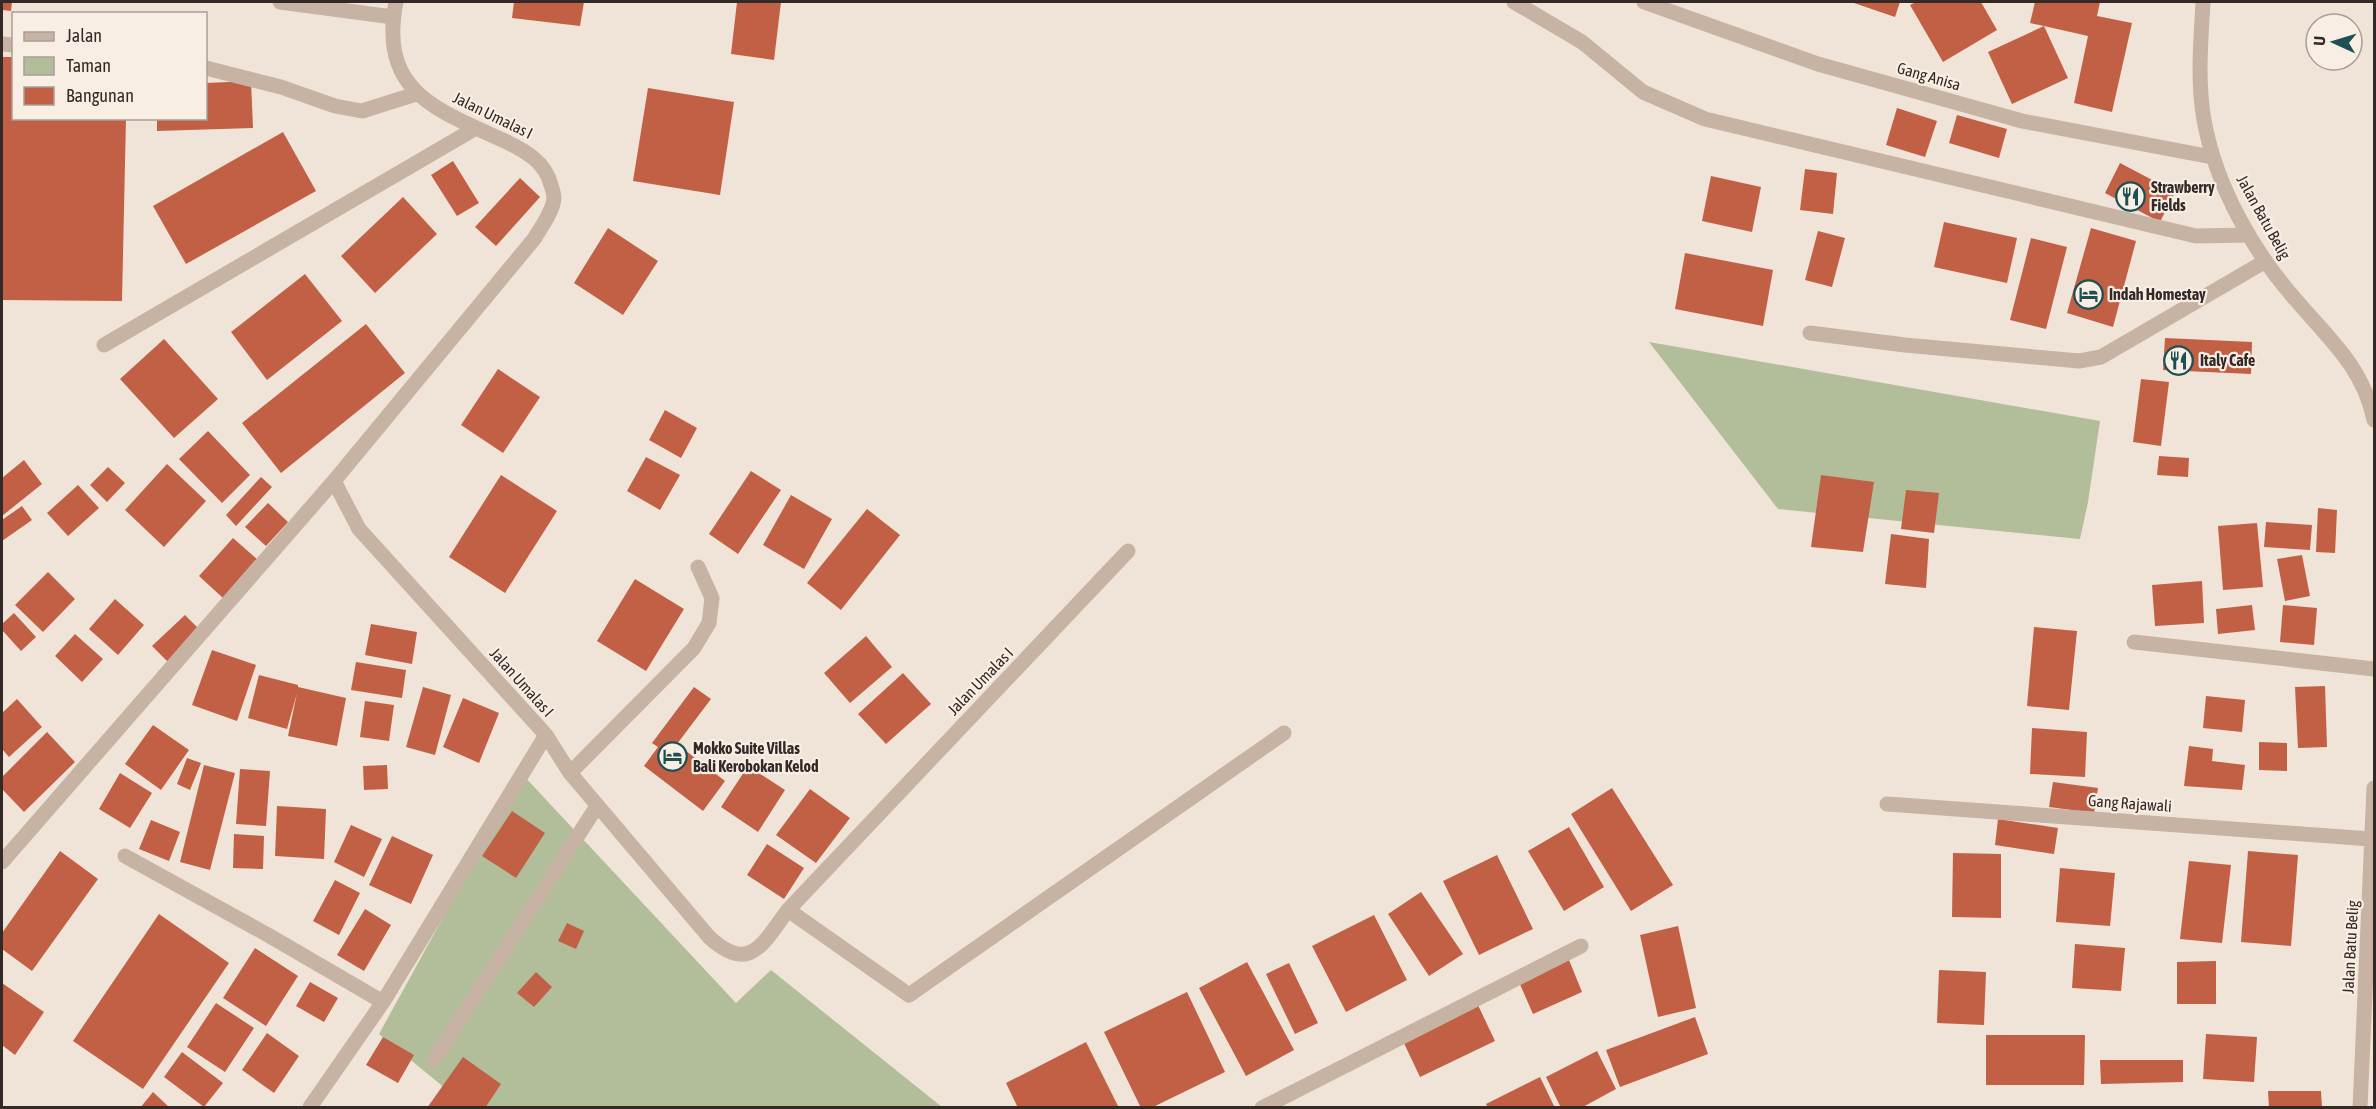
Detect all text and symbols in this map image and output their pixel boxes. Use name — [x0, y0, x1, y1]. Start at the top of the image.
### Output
legend — [12, 12, 207, 120]
north arrow — [2304, 12, 2364, 72]
text: Jalan — [66, 25, 102, 46]
text: U — [2310, 36, 2328, 46]
text: Taman — [66, 55, 111, 76]
street label: Gang Anisa — [1895, 58, 1963, 95]
text: Bangunan — [66, 85, 134, 106]
street label: Jalan Umalas I — [450, 88, 536, 142]
street label: Jalan Batu Belig — [2233, 172, 2295, 263]
place label: Strawberry Fields — [2151, 178, 2215, 214]
restaurant icon: Strawberry Fields — [2114, 180, 2146, 212]
hotel icon: Indah Homestay — [2072, 278, 2104, 310]
place label: Indah Homestay — [2109, 285, 2206, 303]
restaurant icon: Italy Cafe — [2163, 344, 2195, 376]
place label: Italy Cafe — [2200, 351, 2255, 369]
street label: Jalan Umalas I — [486, 644, 558, 720]
street label: Jalan Umalas I — [944, 644, 1016, 718]
place label: Mokko Suite Villas Bali Kerobokan Kelod — [693, 739, 819, 775]
hotel icon: Mokko Suite Villas Bali Kerobokan Kelod — [656, 741, 688, 773]
street label: Gang Rajawali — [2087, 791, 2173, 816]
street label: Jalan Batu Belig — [2339, 900, 2362, 994]

